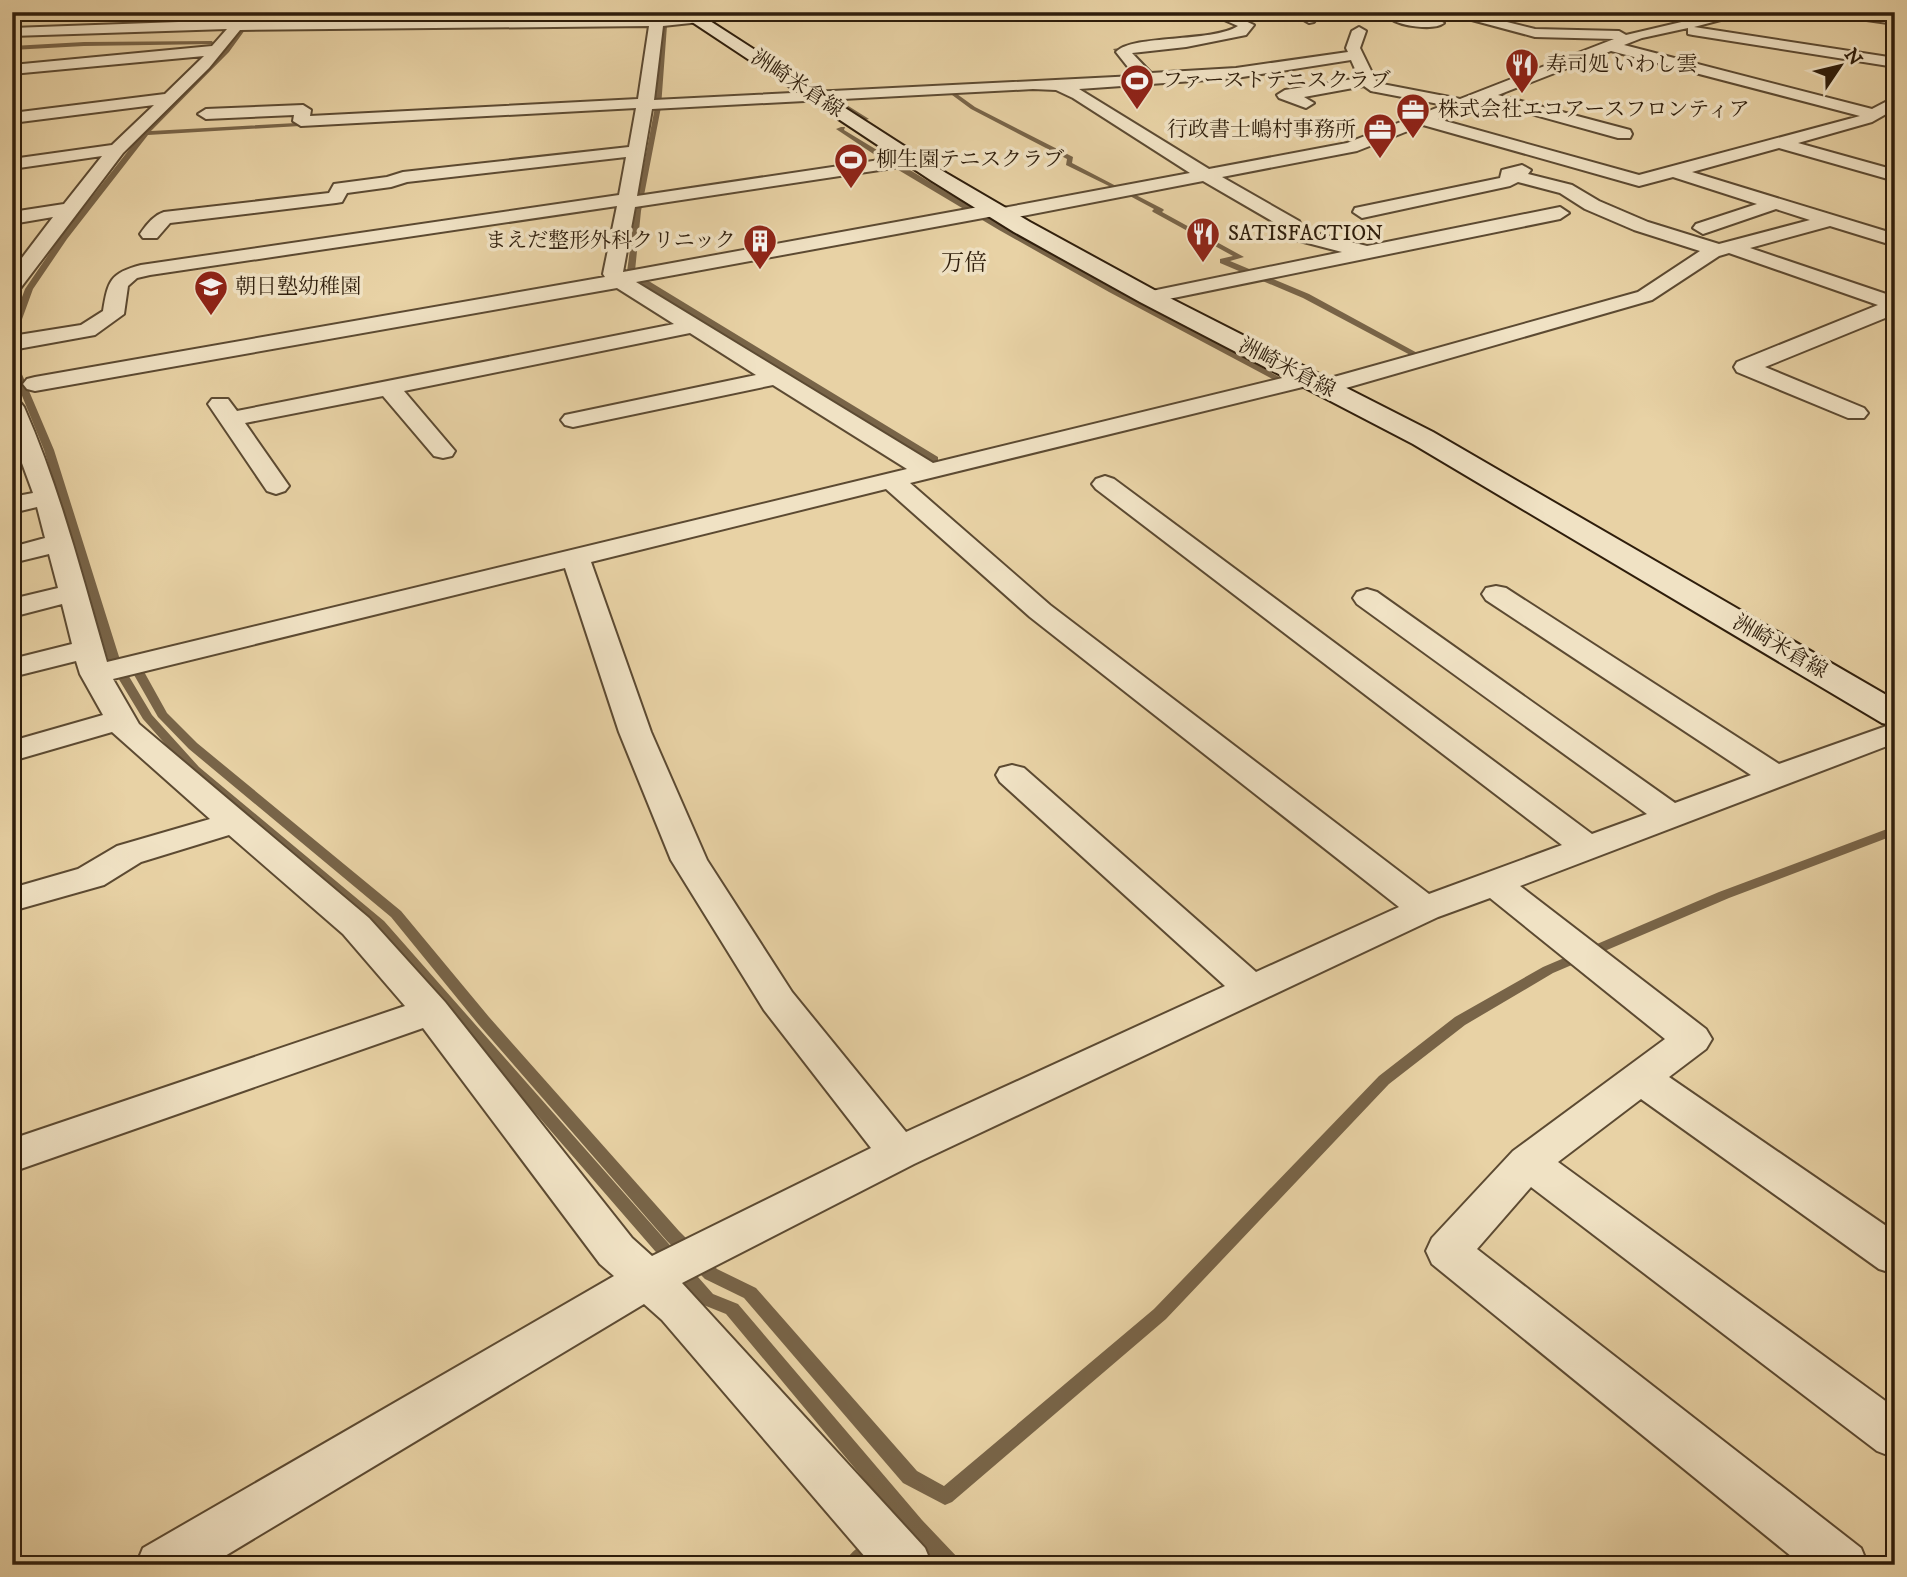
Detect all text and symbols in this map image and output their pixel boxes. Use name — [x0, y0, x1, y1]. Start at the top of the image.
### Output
north arrow — [1806, 32, 1876, 102]
text: N — [1839, 44, 1867, 70]
street label: 洲崎米倉線 — [746, 45, 848, 123]
restaurant icon: 寿司処 いわし雲 — [1503, 46, 1541, 95]
place label: 寿司処 いわし雲 — [1546, 52, 1698, 78]
sports icon: ファーストテニスクラブ — [1118, 62, 1156, 111]
place label: ファーストテニスクラブ — [1162, 68, 1391, 94]
office icon: 株式会社エコアースフロンティア — [1394, 91, 1432, 140]
place label: 株式会社エコアースフロンティア — [1438, 97, 1750, 123]
office icon: 行政書士嶋村事務所 — [1361, 111, 1399, 160]
place label: 行政書士嶋村事務所 — [1167, 117, 1356, 143]
sports icon: 柳生園テニスクラブ — [832, 141, 870, 190]
place label: 柳生園テニスクラブ — [876, 147, 1064, 173]
restaurant icon: SATISFACTION — [1184, 215, 1222, 264]
place label: SATISFACTION — [1228, 221, 1383, 247]
building icon: まえだ整形外科クリニック — [741, 222, 779, 271]
place label: まえだ整形外科クリニック — [485, 228, 736, 254]
district label: 万倍 — [941, 249, 987, 278]
school or university icon: 朝日塾幼稚園 — [192, 268, 230, 317]
place label: 朝日塾幼稚園 — [235, 274, 361, 300]
street label: 洲崎米倉線 — [1234, 333, 1340, 403]
street label: 洲崎米倉線 — [1728, 609, 1832, 685]

